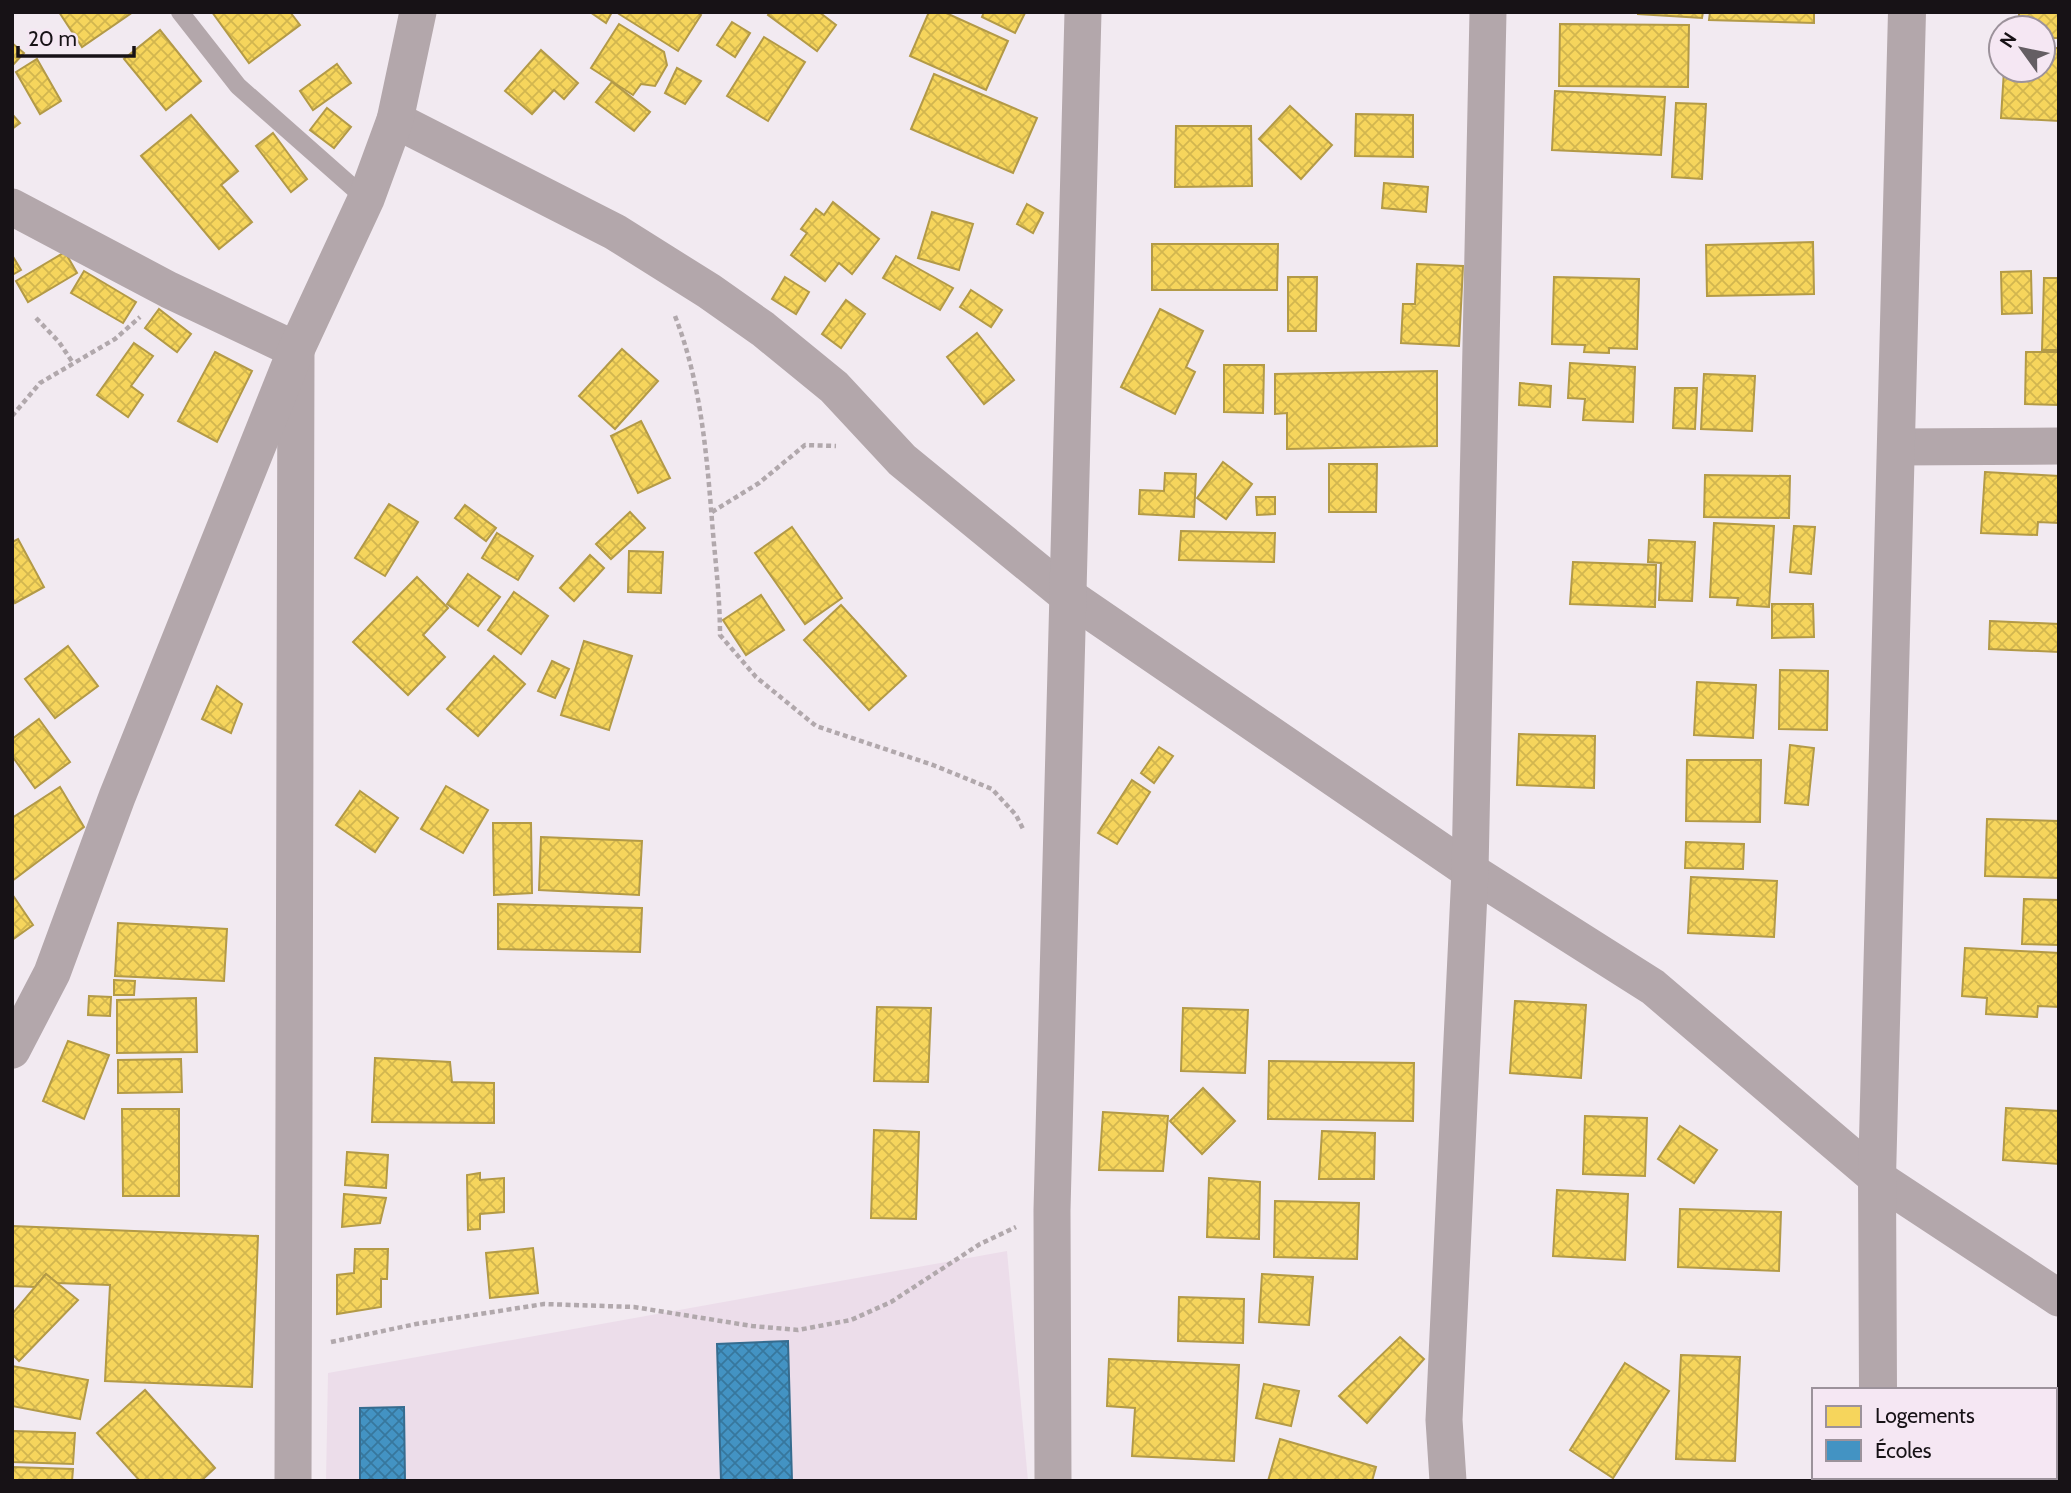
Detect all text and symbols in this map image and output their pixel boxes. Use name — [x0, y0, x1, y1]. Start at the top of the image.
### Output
scale bar — [18, 14, 133, 58]
north arrow — [1987, 14, 2057, 84]
text: 20 m — [28, 26, 77, 51]
text: N — [1995, 28, 2021, 52]
legend — [1812, 1388, 2057, 1479]
text: Logements — [1875, 1403, 1975, 1428]
text: Écoles — [1875, 1438, 1932, 1463]

